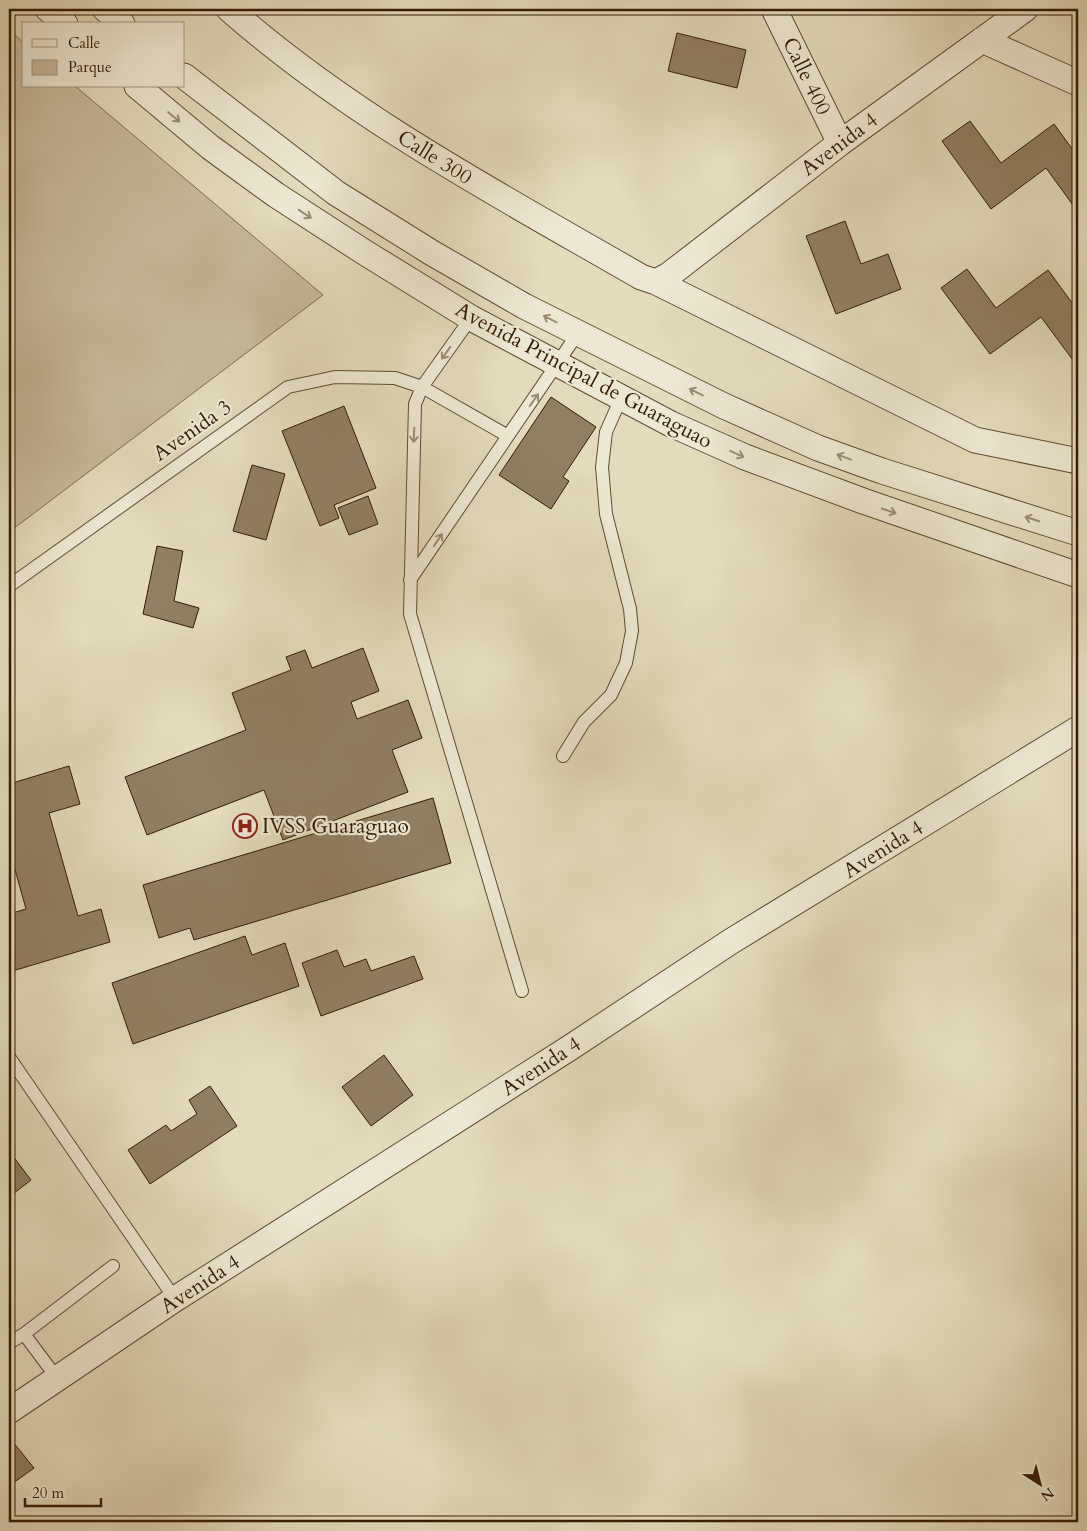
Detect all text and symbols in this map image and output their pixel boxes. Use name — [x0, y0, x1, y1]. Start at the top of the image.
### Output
legend — [22, 22, 185, 88]
street label: Calle 400 — [775, 32, 838, 120]
text: Calle — [68, 33, 101, 53]
text: Parque — [68, 57, 112, 77]
street label: Avenida 4 — [795, 106, 884, 183]
one-way arrow — [168, 112, 181, 123]
street label: Calle 300 — [392, 123, 478, 192]
one-way arrow — [298, 208, 312, 219]
street label: Avenida Principal de Guaraguao — [450, 295, 717, 456]
one-way arrow — [543, 314, 558, 323]
one-way arrow — [441, 346, 451, 360]
one-way arrow — [688, 387, 703, 397]
street label: Avenida 3 — [147, 393, 237, 468]
one-way arrow — [529, 393, 539, 407]
one-way arrow — [410, 427, 419, 443]
one-way arrow — [729, 449, 744, 459]
one-way arrow — [837, 452, 852, 461]
one-way arrow — [881, 507, 897, 516]
one-way arrow — [1024, 513, 1040, 523]
one-way arrow — [433, 533, 443, 547]
place label: IVSS Guaraguao — [262, 812, 409, 841]
hospital icon: IVSS Guaraguao — [232, 813, 258, 839]
street label: Avenida 4 — [838, 813, 929, 885]
street label: Avenida 4 — [496, 1030, 587, 1103]
street label: Avenida 4 — [155, 1248, 246, 1321]
north arrow — [1014, 1458, 1064, 1508]
scale bar — [25, 1476, 101, 1508]
text: 20 m — [32, 1483, 64, 1503]
text: N — [1037, 1483, 1058, 1505]

